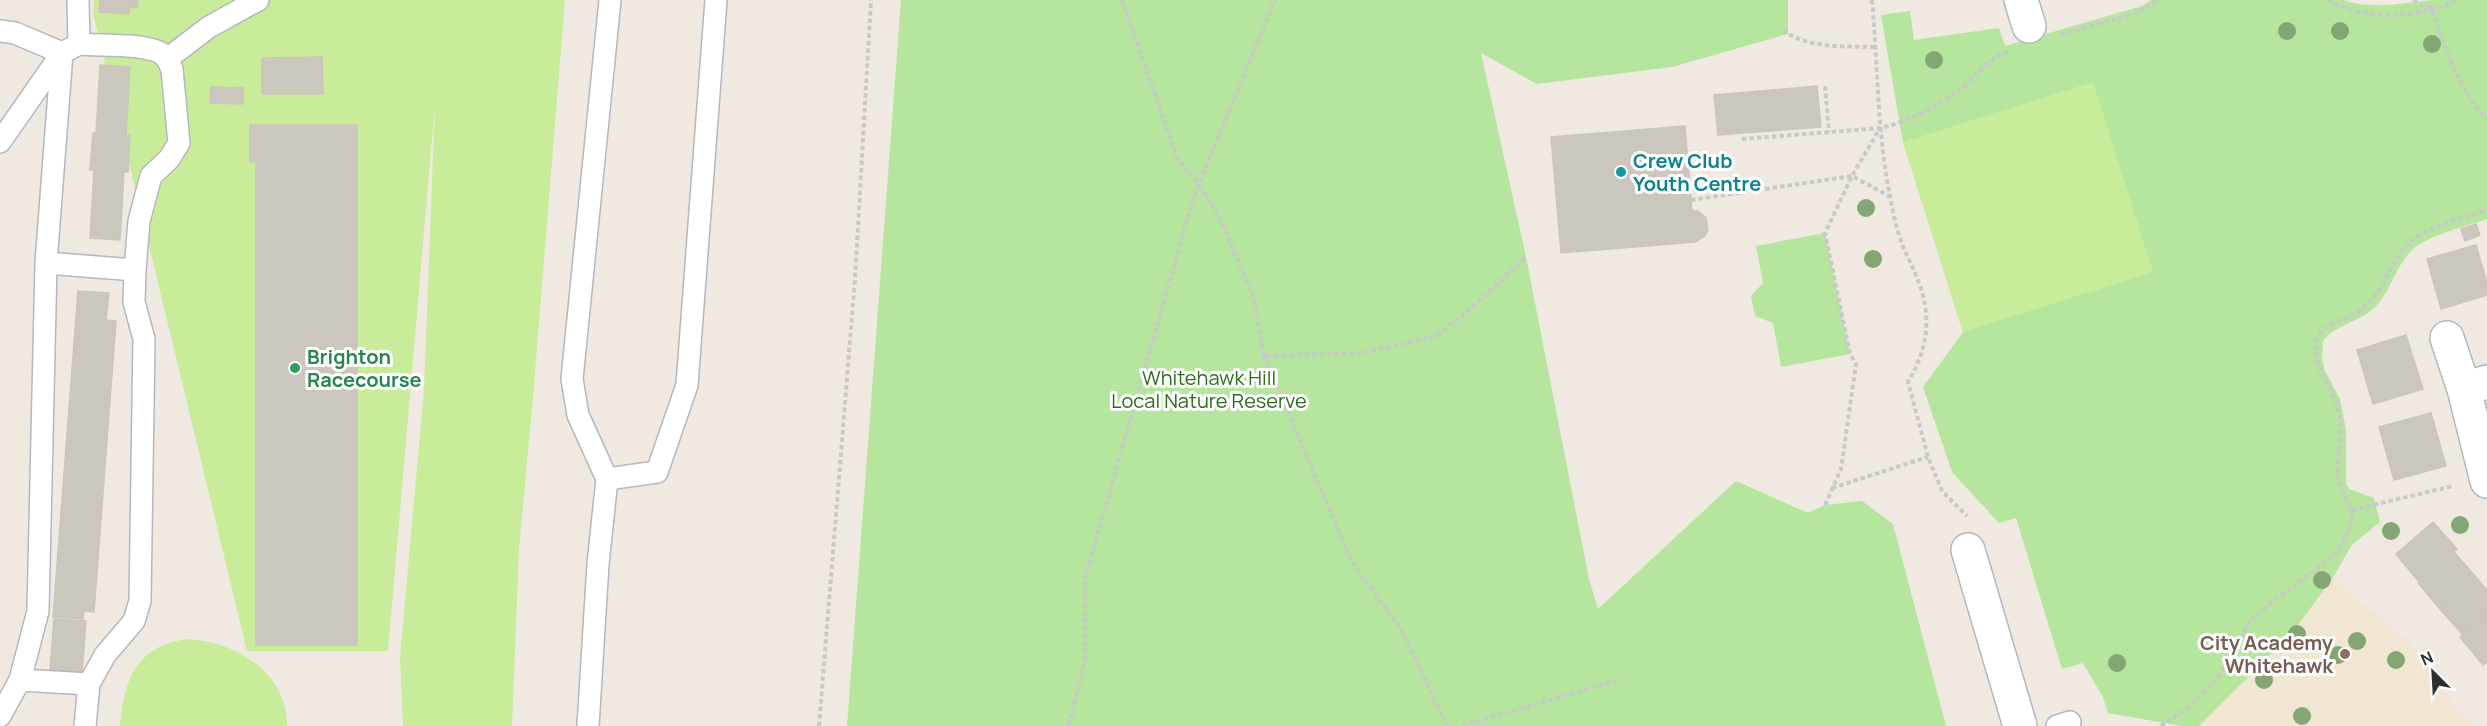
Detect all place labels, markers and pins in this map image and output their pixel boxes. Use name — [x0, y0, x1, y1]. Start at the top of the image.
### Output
place label: Crew Club Youth Centre — [1633, 147, 1761, 197]
marker: Crew Club Youth Centre — [1614, 165, 1628, 179]
place label: Brighton Racecourse — [307, 343, 422, 393]
marker: Brighton Racecourse — [288, 361, 302, 375]
place label: City Academy Whitehawk — [2200, 629, 2334, 679]
marker: City Academy Whitehawk — [2338, 647, 2352, 661]

